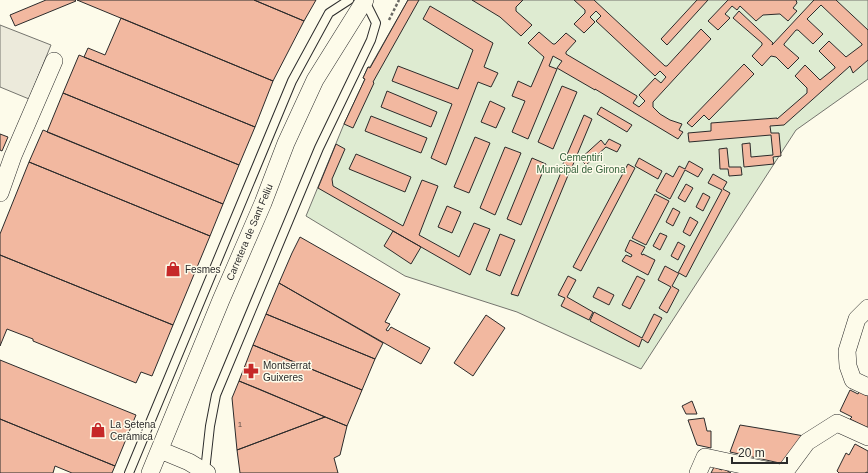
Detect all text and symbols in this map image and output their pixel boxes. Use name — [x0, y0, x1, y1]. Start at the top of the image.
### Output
park label: Cementiri Municipal de Girona — [537, 152, 626, 175]
street label: Carretera de Sant Feliu — [224, 182, 275, 282]
shop icon: Fesmes — [164, 260, 182, 278]
place label: Fesmes — [185, 264, 221, 275]
place label: Montserrat Guixeres — [263, 360, 311, 383]
pharmacy icon: Montserrat Guixeres — [242, 362, 260, 380]
place label: La Setena Ceràmica — [110, 419, 156, 442]
house number: 1 — [238, 420, 243, 429]
shop icon: La Setena Ceràmica — [89, 421, 107, 439]
scale bar — [732, 439, 787, 465]
text: 20 m — [738, 446, 765, 460]

